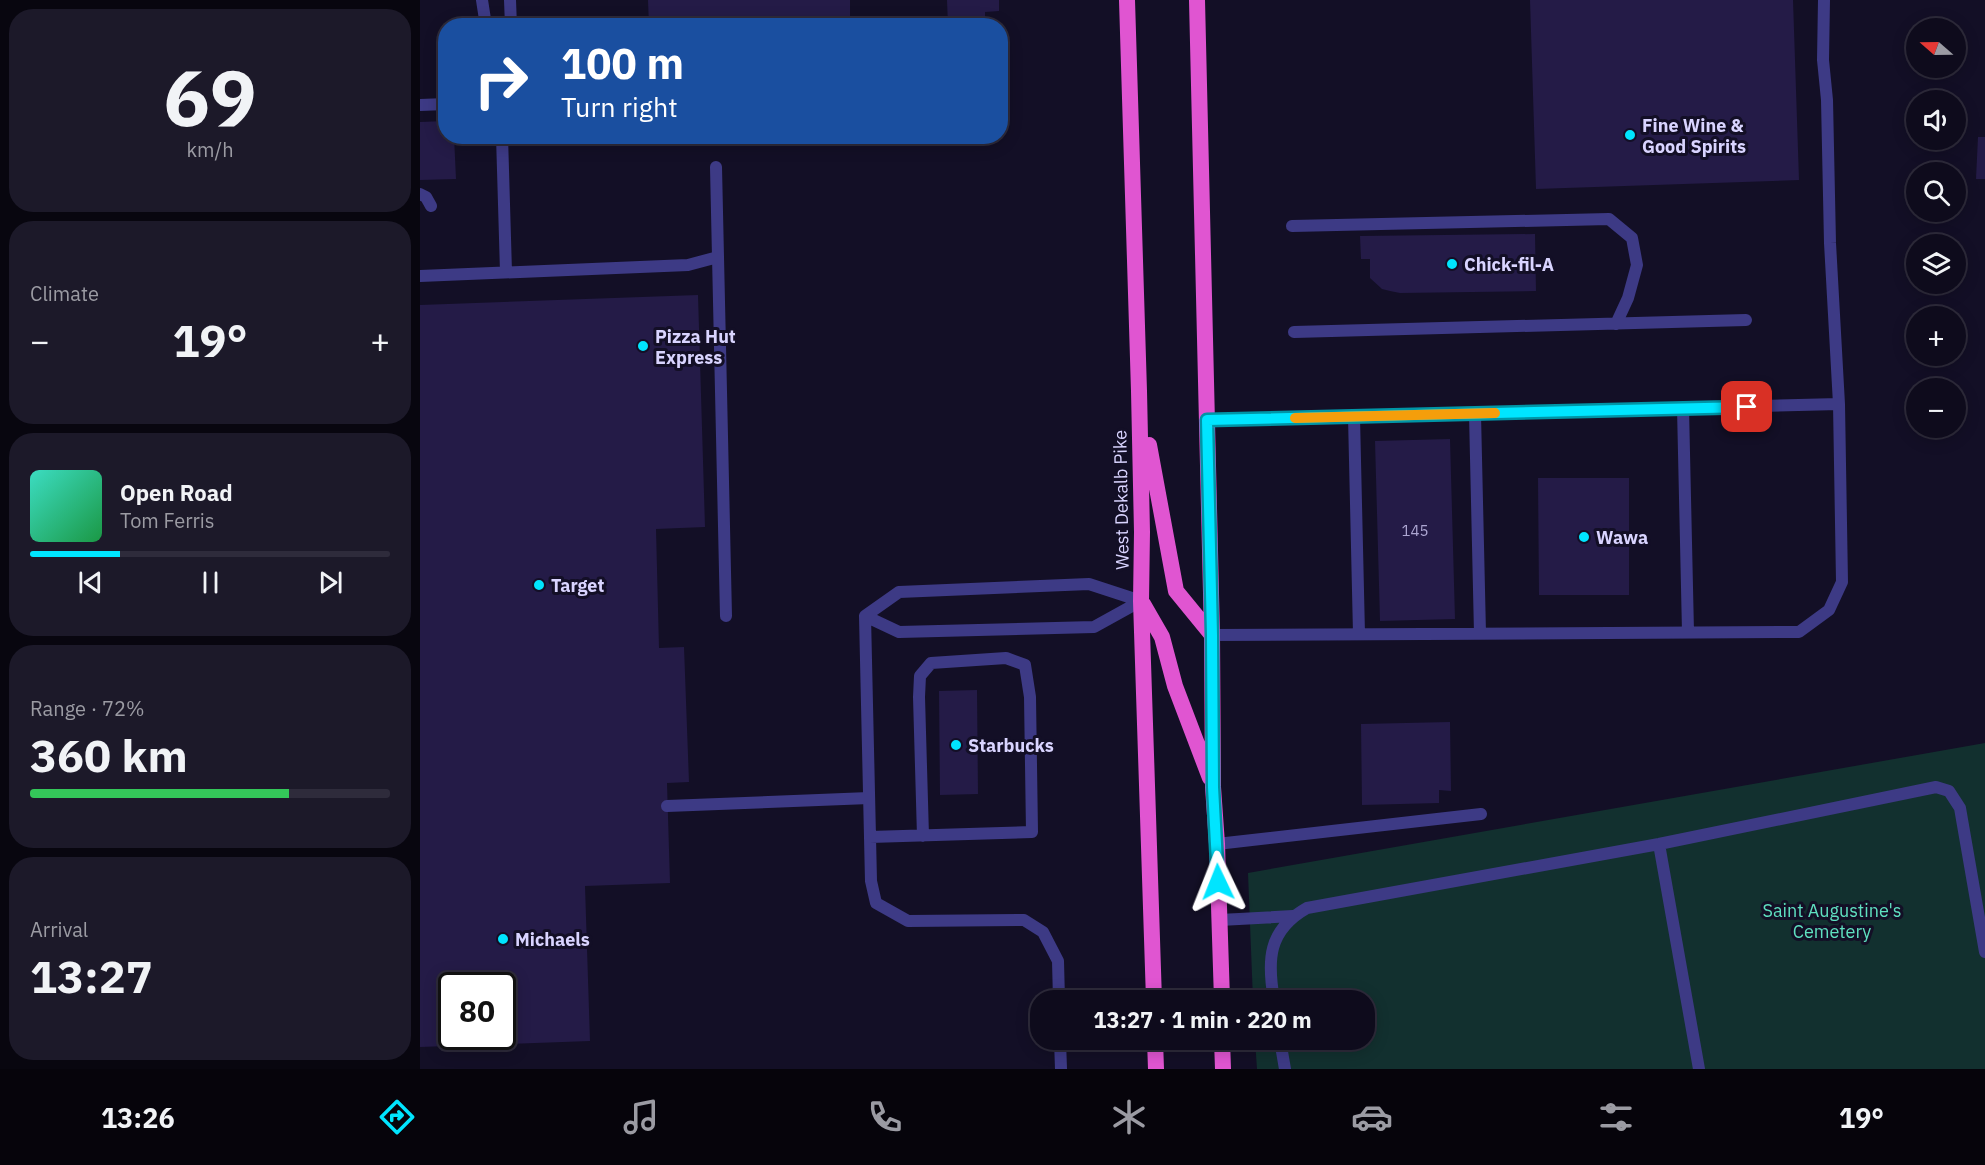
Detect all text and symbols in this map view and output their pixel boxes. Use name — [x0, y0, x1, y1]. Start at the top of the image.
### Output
north arrow — [1906, 18, 1966, 78]
map controls — [1906, 18, 1966, 438]
text: 100 m — [561, 36, 684, 91]
icon: right — [462, 42, 540, 120]
text: 69 — [163, 46, 257, 147]
text: Turn right — [561, 89, 678, 124]
button: sound — [1906, 90, 1966, 150]
place label: Fine Wine & Good Spirits — [1642, 114, 1746, 158]
marker: Fine Wine & Good Spirits — [1623, 128, 1637, 142]
text: km/h — [186, 136, 234, 163]
button: search — [1906, 162, 1966, 222]
button: layers — [1906, 234, 1966, 294]
place label: Chick-fil-A — [1464, 253, 1554, 276]
marker: Chick-fil-A — [1445, 257, 1459, 271]
text: Climate — [30, 280, 99, 307]
button: + — [1906, 306, 1966, 366]
text: 19° — [172, 311, 248, 369]
text: − — [30, 319, 50, 362]
text: + — [370, 319, 390, 362]
place label: Pizza Hut Express — [655, 325, 736, 369]
marker: Pizza Hut Express — [636, 339, 650, 353]
button: − — [1906, 378, 1966, 438]
pin — [1721, 381, 1772, 432]
icon: arrive — [1730, 390, 1763, 423]
street label: West Dekalb Pike — [1108, 430, 1134, 570]
text: Open Road — [120, 478, 233, 507]
text: Tom Ferris — [120, 507, 215, 534]
house number: 145 — [1401, 521, 1429, 540]
place label: Wawa — [1596, 526, 1648, 549]
marker: Wawa — [1577, 530, 1591, 544]
icon: previous — [74, 566, 107, 599]
icon: pause — [194, 566, 227, 599]
icon: next — [314, 566, 347, 599]
place label: Target — [551, 574, 604, 597]
marker: Target — [532, 578, 546, 592]
text: Range · 72% — [30, 695, 145, 722]
text: 360 km — [30, 726, 188, 784]
place label: Starbucks — [968, 734, 1054, 757]
marker: Starbucks — [949, 738, 963, 752]
position arrow — [1186, 850, 1250, 914]
park label: Saint Augustine's Cemetery — [1762, 899, 1902, 943]
text: Arrival — [30, 916, 88, 943]
place label: Michaels — [515, 928, 590, 951]
marker: Michaels — [496, 932, 510, 946]
text: 13:27 — [30, 947, 153, 1005]
speed limit sign: 80 — [438, 972, 516, 1050]
text: 13:27 · 1 min · 220 m — [1093, 1005, 1312, 1034]
icon: directions — [376, 1096, 418, 1138]
icon: music — [620, 1096, 662, 1138]
icon: phone — [864, 1096, 906, 1138]
icon: climate — [1108, 1096, 1150, 1138]
icon: car — [1351, 1096, 1393, 1138]
icon: filters — [1595, 1096, 1637, 1138]
text: 13:26 — [101, 1100, 175, 1135]
text: 19° — [1839, 1100, 1884, 1135]

